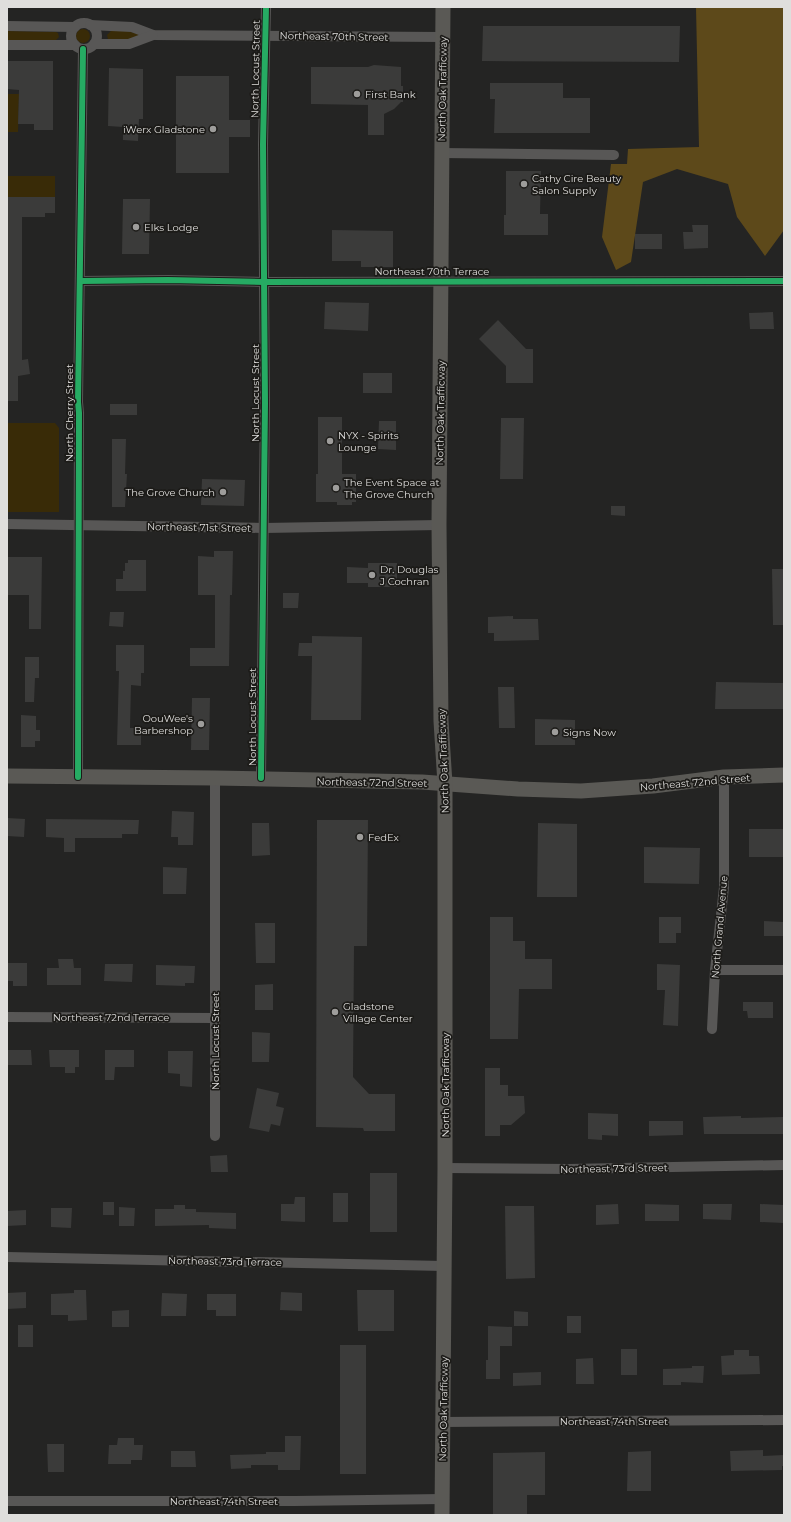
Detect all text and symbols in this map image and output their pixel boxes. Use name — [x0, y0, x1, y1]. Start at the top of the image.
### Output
street label: North Locust Street — [248, 20, 263, 118]
street label: Northeast 70th Street — [279, 29, 389, 44]
street label: North Oak Trafficway — [435, 36, 450, 141]
place label: First Bank — [365, 88, 416, 101]
marker: First Bank — [352, 89, 362, 99]
place label: iWerx Gladstone — [123, 123, 205, 136]
marker: iWerx Gladstone — [208, 124, 218, 134]
place label: Cathy Cire Beauty Salon Supply — [532, 172, 622, 197]
marker: Cathy Cire Beauty Salon Supply — [519, 179, 529, 189]
place label: Elks Lodge — [144, 221, 198, 234]
marker: Elks Lodge — [131, 222, 141, 232]
street label: Northeast 70th Terrace — [375, 265, 489, 278]
street label: North Locust Street — [249, 344, 262, 442]
street label: North Oak Trafficway — [433, 360, 448, 465]
street label: North Cherry Street — [63, 364, 76, 462]
place label: NYX - Spirits Lounge — [338, 429, 399, 454]
marker: NYX - Spirits Lounge — [325, 436, 335, 446]
place label: The Event Space at The Grove Church — [344, 476, 439, 501]
marker: The Event Space at The Grove Church — [331, 483, 341, 493]
place label: The Grove Church — [125, 486, 215, 499]
marker: The Grove Church — [218, 487, 228, 497]
street label: Northeast 71st Street — [147, 520, 251, 535]
place label: Dr. Douglas J Cochran — [379, 563, 439, 588]
marker: Dr. Douglas J Cochran — [367, 570, 377, 580]
street label: North Locust Street — [246, 668, 259, 766]
street label: North Oak Trafficway — [435, 708, 452, 814]
place label: OouWee's Barbershop — [134, 712, 193, 737]
marker: OouWee's Barbershop — [196, 719, 206, 729]
place label: Signs Now — [563, 726, 616, 739]
marker: Signs Now — [550, 727, 560, 737]
street label: Northeast 72nd Street — [639, 771, 751, 794]
street label: Northeast 72nd Street — [317, 775, 427, 790]
place label: FedEx — [368, 831, 400, 844]
marker: FedEx — [355, 832, 365, 842]
street label: North Grand Avenue — [709, 875, 730, 979]
street label: North Locust Street — [209, 992, 222, 1090]
place label: Gladstone Village Center — [343, 1000, 413, 1025]
marker: Gladstone Village Center — [330, 1007, 340, 1017]
street label: Northeast 72nd Terrace — [53, 1011, 169, 1024]
street label: North Oak Trafficway — [439, 1032, 452, 1137]
street label: Northeast 73rd Street — [560, 1161, 668, 1176]
street label: Northeast 73rd Terrace — [168, 1254, 282, 1269]
street label: North Oak Trafficway — [436, 1356, 451, 1461]
street label: Northeast 74th Street — [560, 1415, 668, 1428]
street label: Northeast 74th Street — [170, 1495, 278, 1508]

